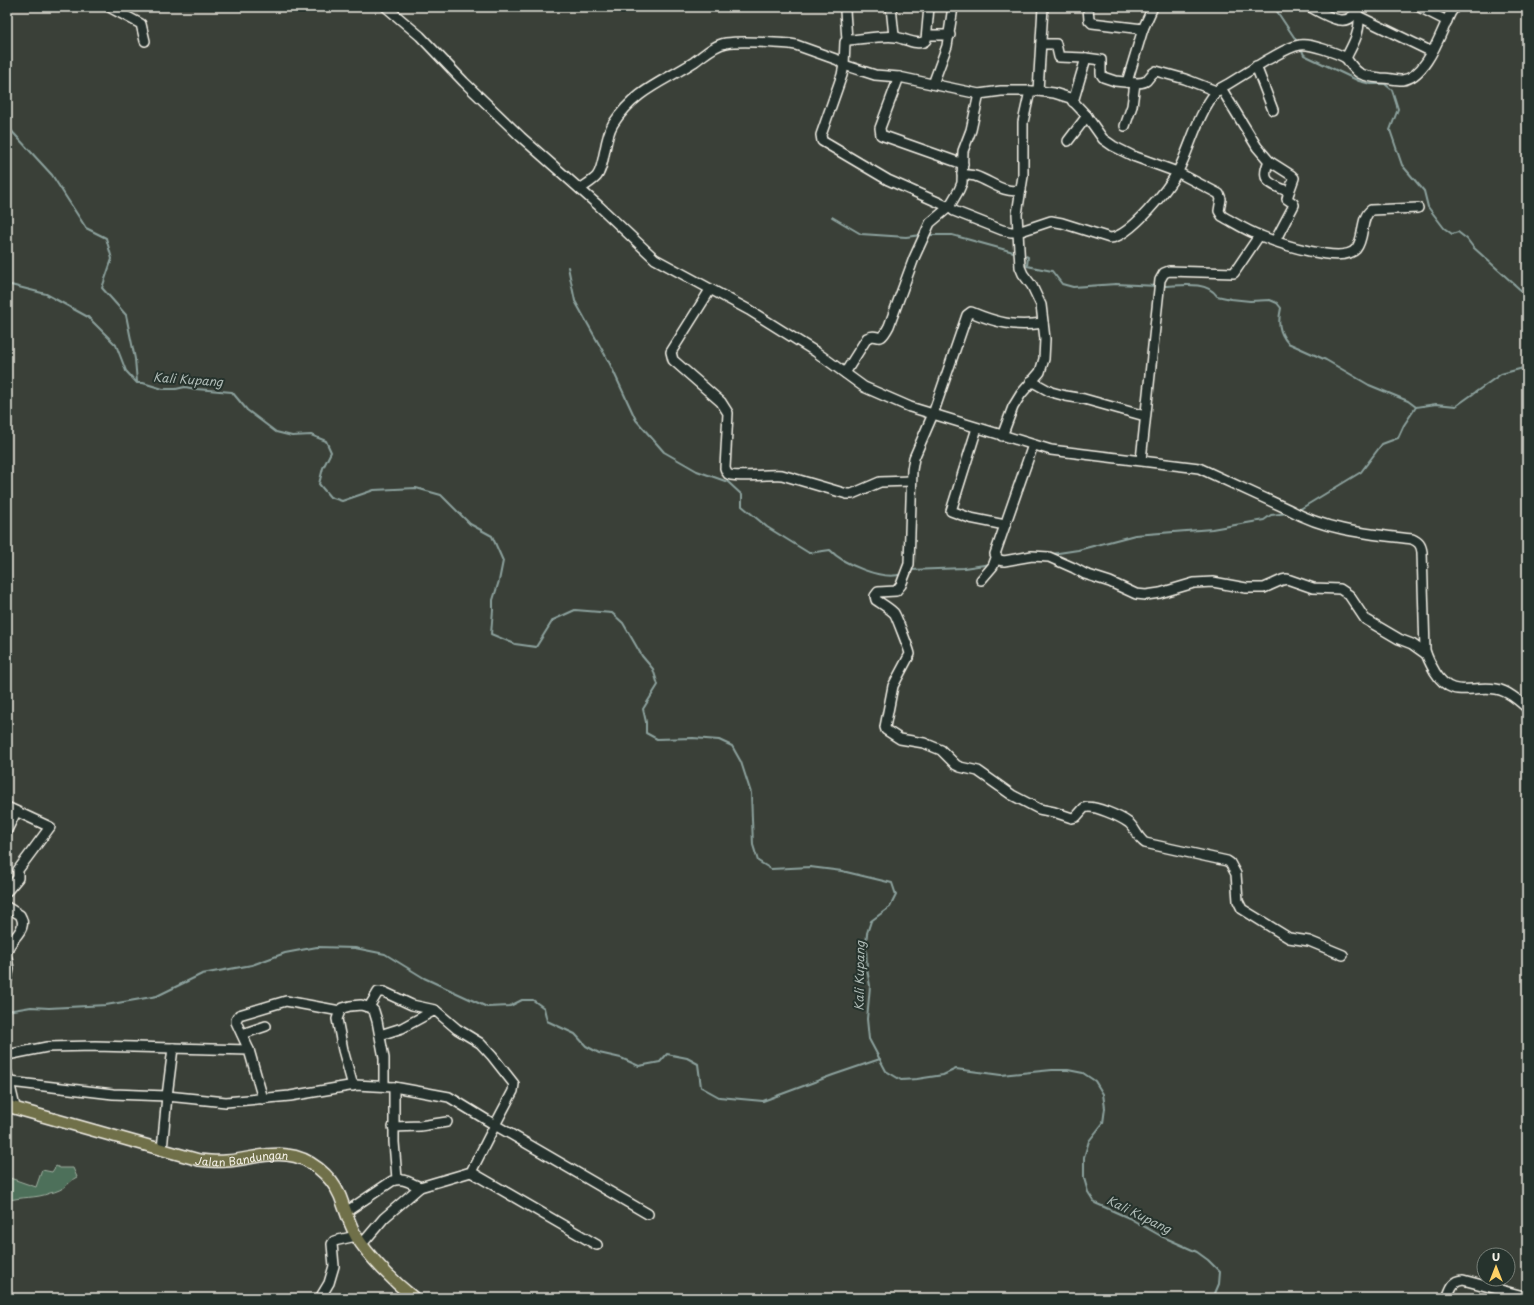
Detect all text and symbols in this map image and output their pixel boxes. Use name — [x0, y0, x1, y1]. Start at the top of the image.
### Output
water label: Kali Kupang — [153, 368, 225, 390]
water label: Kali Kupang — [849, 940, 869, 1011]
street label: Jalan Bandungan — [193, 1146, 290, 1170]
water label: Kali Kupang — [1104, 1191, 1175, 1238]
north arrow — [1476, 1247, 1516, 1287]
text: U — [1492, 1248, 1500, 1265]

